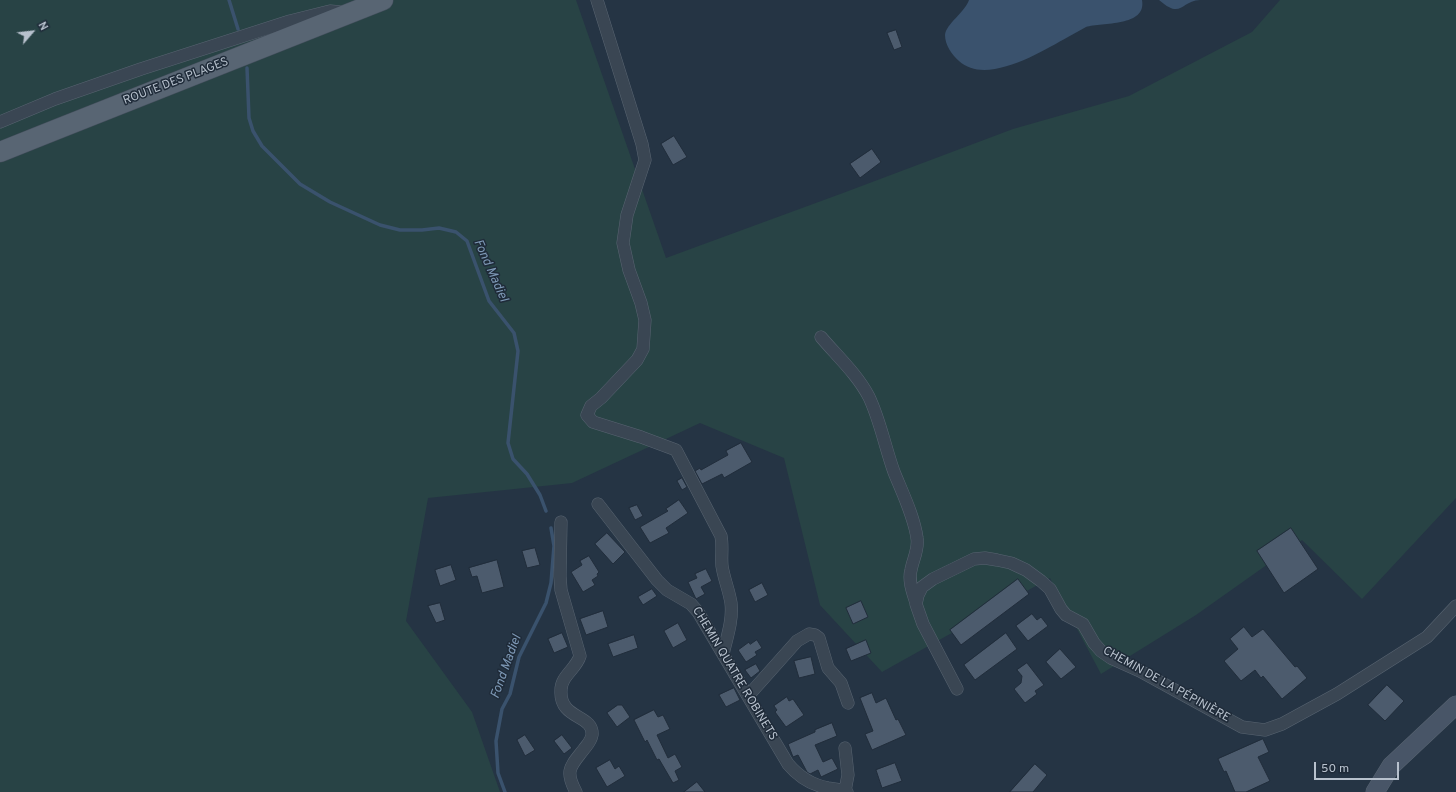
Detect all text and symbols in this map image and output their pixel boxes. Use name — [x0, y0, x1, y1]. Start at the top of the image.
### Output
north arrow — [12, 12, 52, 52]
text: N — [35, 20, 51, 33]
street label: ROUTE DES PLAGES — [121, 55, 231, 109]
water label: Fond Madiel — [469, 237, 511, 305]
street label: CHEMIN QUATRE ROBINETS — [688, 605, 780, 743]
water label: Fond Madiel — [488, 633, 526, 701]
street label: CHEMIN DE LA PÉPINIÈRE — [1100, 644, 1232, 726]
scale bar — [1316, 754, 1401, 780]
text: 50 m — [1321, 761, 1349, 777]

